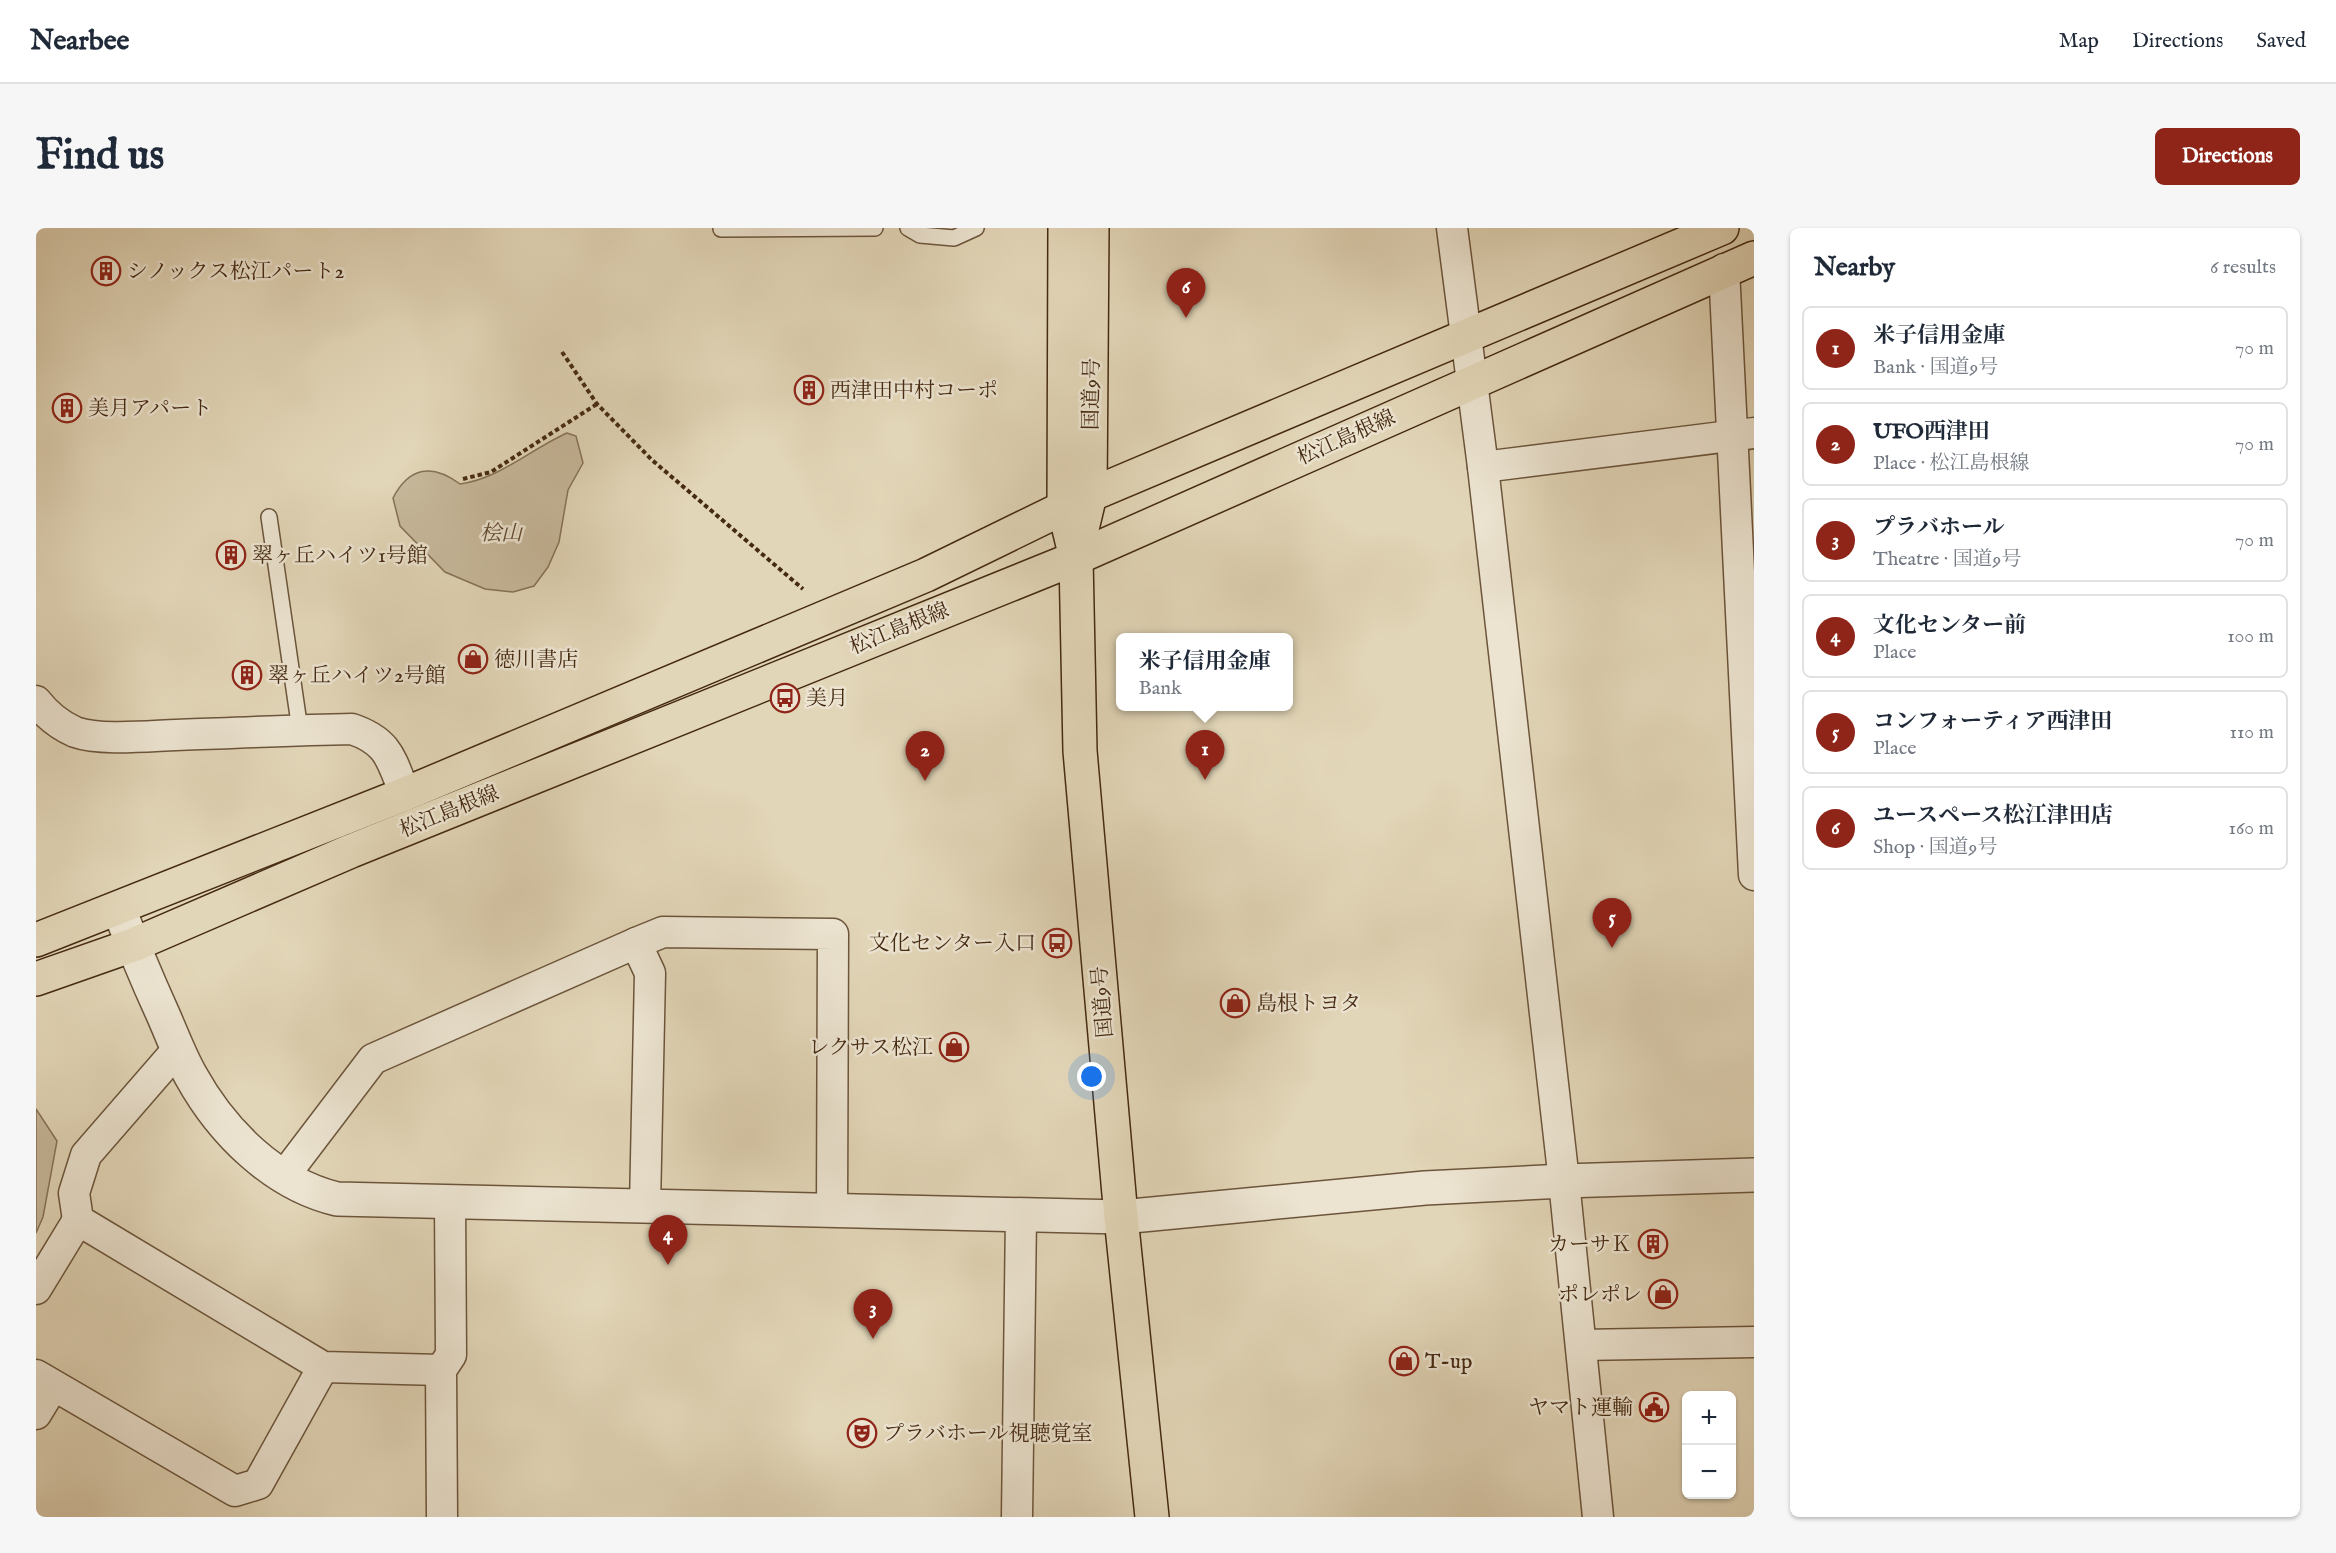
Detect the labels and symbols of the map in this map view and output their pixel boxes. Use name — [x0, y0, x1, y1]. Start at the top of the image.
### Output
building icon: シノックス松江パート2 — [90, 255, 122, 287]
place label: シノックス松江パート2 — [127, 259, 344, 286]
pin: 6 — [1166, 268, 1206, 318]
street label: 国道9号 — [1078, 358, 1107, 430]
building icon: 西津田中村コーポ — [793, 374, 825, 406]
place label: 西津田中村コーポ — [830, 378, 998, 405]
building icon: 美月アパート — [51, 392, 83, 424]
place label: 美月アパート — [88, 396, 212, 423]
street label: 松江島根線 — [1293, 405, 1400, 472]
park label: 桧山 — [480, 521, 524, 548]
building icon: 翠ヶ丘ハイツ1号館 — [215, 539, 247, 571]
place label: 翠ヶ丘ハイツ1号館 — [252, 543, 428, 570]
street label: 松江島根線 — [846, 597, 953, 662]
shop icon: 徳川書店 — [457, 643, 489, 675]
place label: 徳川書店 — [494, 647, 578, 674]
building icon: 翠ヶ丘ハイツ2号館 — [231, 659, 263, 691]
place label: 翠ヶ丘ハイツ2号館 — [268, 663, 446, 690]
bus stop icon: 美月 — [769, 682, 801, 714]
place label: 美月 — [806, 686, 848, 713]
pin: 1 — [1186, 730, 1224, 780]
pin: 2 — [906, 732, 944, 781]
street label: 松江島根線 — [396, 780, 503, 845]
pin: 5 — [1592, 898, 1632, 948]
bus stop icon: 文化センター入口 — [1041, 927, 1073, 959]
place label: 文化センター入口 — [869, 931, 1036, 958]
street label: 国道9号 — [1087, 965, 1120, 1039]
shop icon: 島根トヨタ — [1219, 987, 1251, 1019]
place label: 島根トヨタ — [1256, 991, 1361, 1018]
shop icon: レクサス松江 — [938, 1031, 970, 1063]
place label: レクサス松江 — [808, 1035, 933, 1062]
your location — [1077, 1062, 1106, 1091]
pin: 4 — [648, 1216, 688, 1265]
building icon: カーサＫ — [1637, 1228, 1669, 1260]
place label: カーサＫ — [1548, 1232, 1632, 1259]
shop icon: ポレポレ — [1647, 1278, 1679, 1310]
place label: ポレポレ — [1558, 1282, 1642, 1309]
pin: 3 — [854, 1290, 892, 1339]
shop icon: T-up — [1388, 1345, 1420, 1377]
place label: T-up — [1425, 1349, 1472, 1376]
public building icon: ヤマト運輸 — [1638, 1391, 1670, 1423]
place label: ヤマト運輸 — [1528, 1395, 1633, 1422]
theatre icon: プラバホール視聴覚室 — [846, 1417, 878, 1449]
place label: プラバホール視聴覚室 — [883, 1421, 1093, 1448]

